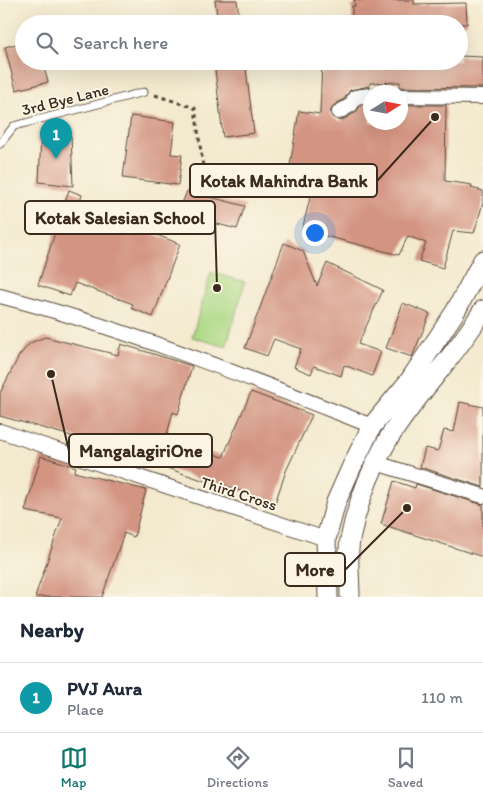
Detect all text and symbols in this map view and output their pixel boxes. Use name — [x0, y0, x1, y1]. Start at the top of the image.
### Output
search box — [15, 15, 468, 70]
icon: search — [33, 29, 61, 57]
text: Search here — [73, 31, 168, 54]
street label: 3rd Bye Lane — [20, 79, 111, 119]
north arrow — [363, 85, 408, 130]
pin: 1 — [40, 118, 72, 159]
callout: Kotak Mahindra Bank — [190, 164, 377, 197]
text: Kotak Mahindra Bank — [200, 170, 369, 192]
callout: Kotak Salesian School — [25, 201, 215, 234]
text: Kotak Salesian School — [35, 207, 206, 229]
your location — [302, 220, 328, 246]
callout: MangalagiriOne — [69, 434, 212, 467]
text: MangalagiriOne — [79, 440, 203, 462]
street label: Third Cross — [198, 472, 279, 515]
callout: More — [285, 553, 345, 586]
text: More — [295, 559, 335, 581]
text: Nearby — [20, 617, 84, 642]
text: PVJ Aura — [67, 677, 142, 700]
text: 1 — [32, 688, 40, 707]
text: 110 m — [421, 688, 463, 707]
text: Place — [67, 700, 104, 719]
tab: Map — [60, 744, 88, 791]
tab: Directions — [207, 744, 268, 791]
tab: Saved — [388, 744, 423, 791]

